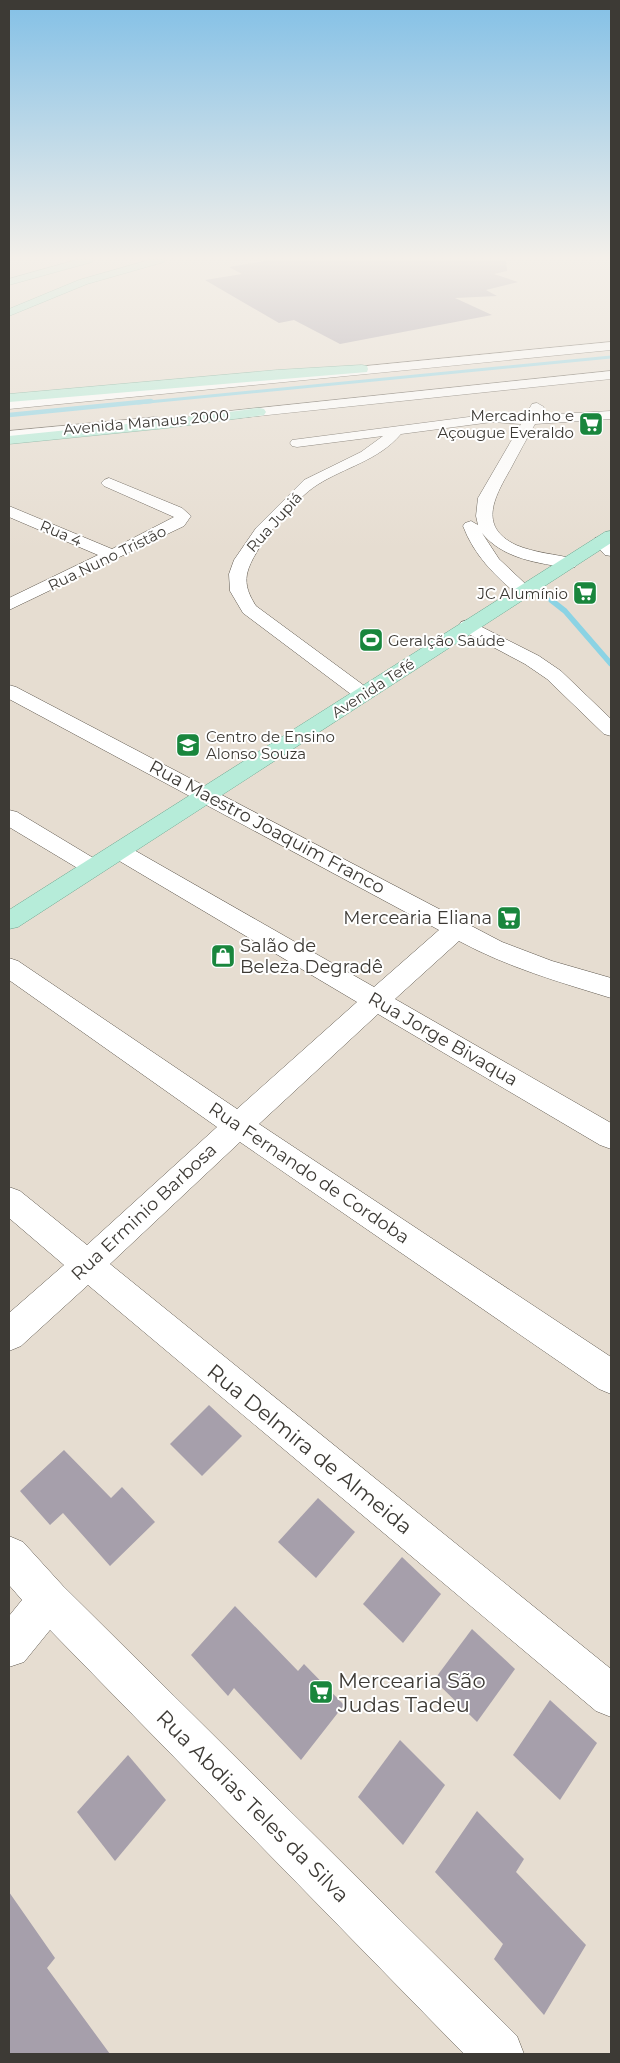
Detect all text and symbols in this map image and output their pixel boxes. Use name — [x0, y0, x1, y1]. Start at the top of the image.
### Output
street label: Avenida Manaus 2000 — [62, 405, 230, 439]
place label: Mercadinho e Açougue Everaldo — [437, 406, 574, 442]
supermarket icon: Mercadinho e Açougue Everaldo — [578, 411, 604, 437]
street label: Rua Jupiá — [242, 488, 306, 556]
street label: Rua 4 — [37, 516, 85, 550]
street label: Rua Nuno Tristão — [45, 521, 169, 595]
supermarket icon: JC Alumínio — [572, 580, 598, 606]
place label: JC Alumínio — [477, 584, 568, 603]
sports icon: Geralção Saúde — [358, 627, 384, 653]
place label: Geralção Saúde — [388, 631, 505, 650]
street label: Avenida Tefé — [328, 654, 418, 722]
place label: Centro de Ensino Alonso Souza — [206, 727, 335, 763]
school or university icon: Centro de Ensino Alonso Souza — [175, 732, 201, 758]
street label: Rua Maestro Joaquim Franco — [145, 755, 389, 899]
supermarket icon: Mercearia Eliana — [496, 905, 522, 931]
place label: Mercearia Eliana — [343, 907, 492, 929]
place label: Salão de Beleza Degradê — [240, 935, 383, 978]
shop icon: Salão de Beleza Degradê — [210, 943, 236, 969]
street label: Rua Jorge Bivaqua — [364, 987, 522, 1091]
street label: Rua Fernando de Cordoba — [204, 1098, 414, 1248]
street label: Rua Erminio Barbosa — [67, 1139, 221, 1285]
street label: Rua Delmira de Almeida — [202, 1359, 418, 1539]
place label: Mercearia São Judas Tadeu — [337, 1668, 486, 1717]
supermarket icon: Mercearia São Judas Tadeu — [308, 1679, 334, 1705]
street label: Rua Abdias Teles da Silva — [152, 1705, 354, 1907]

